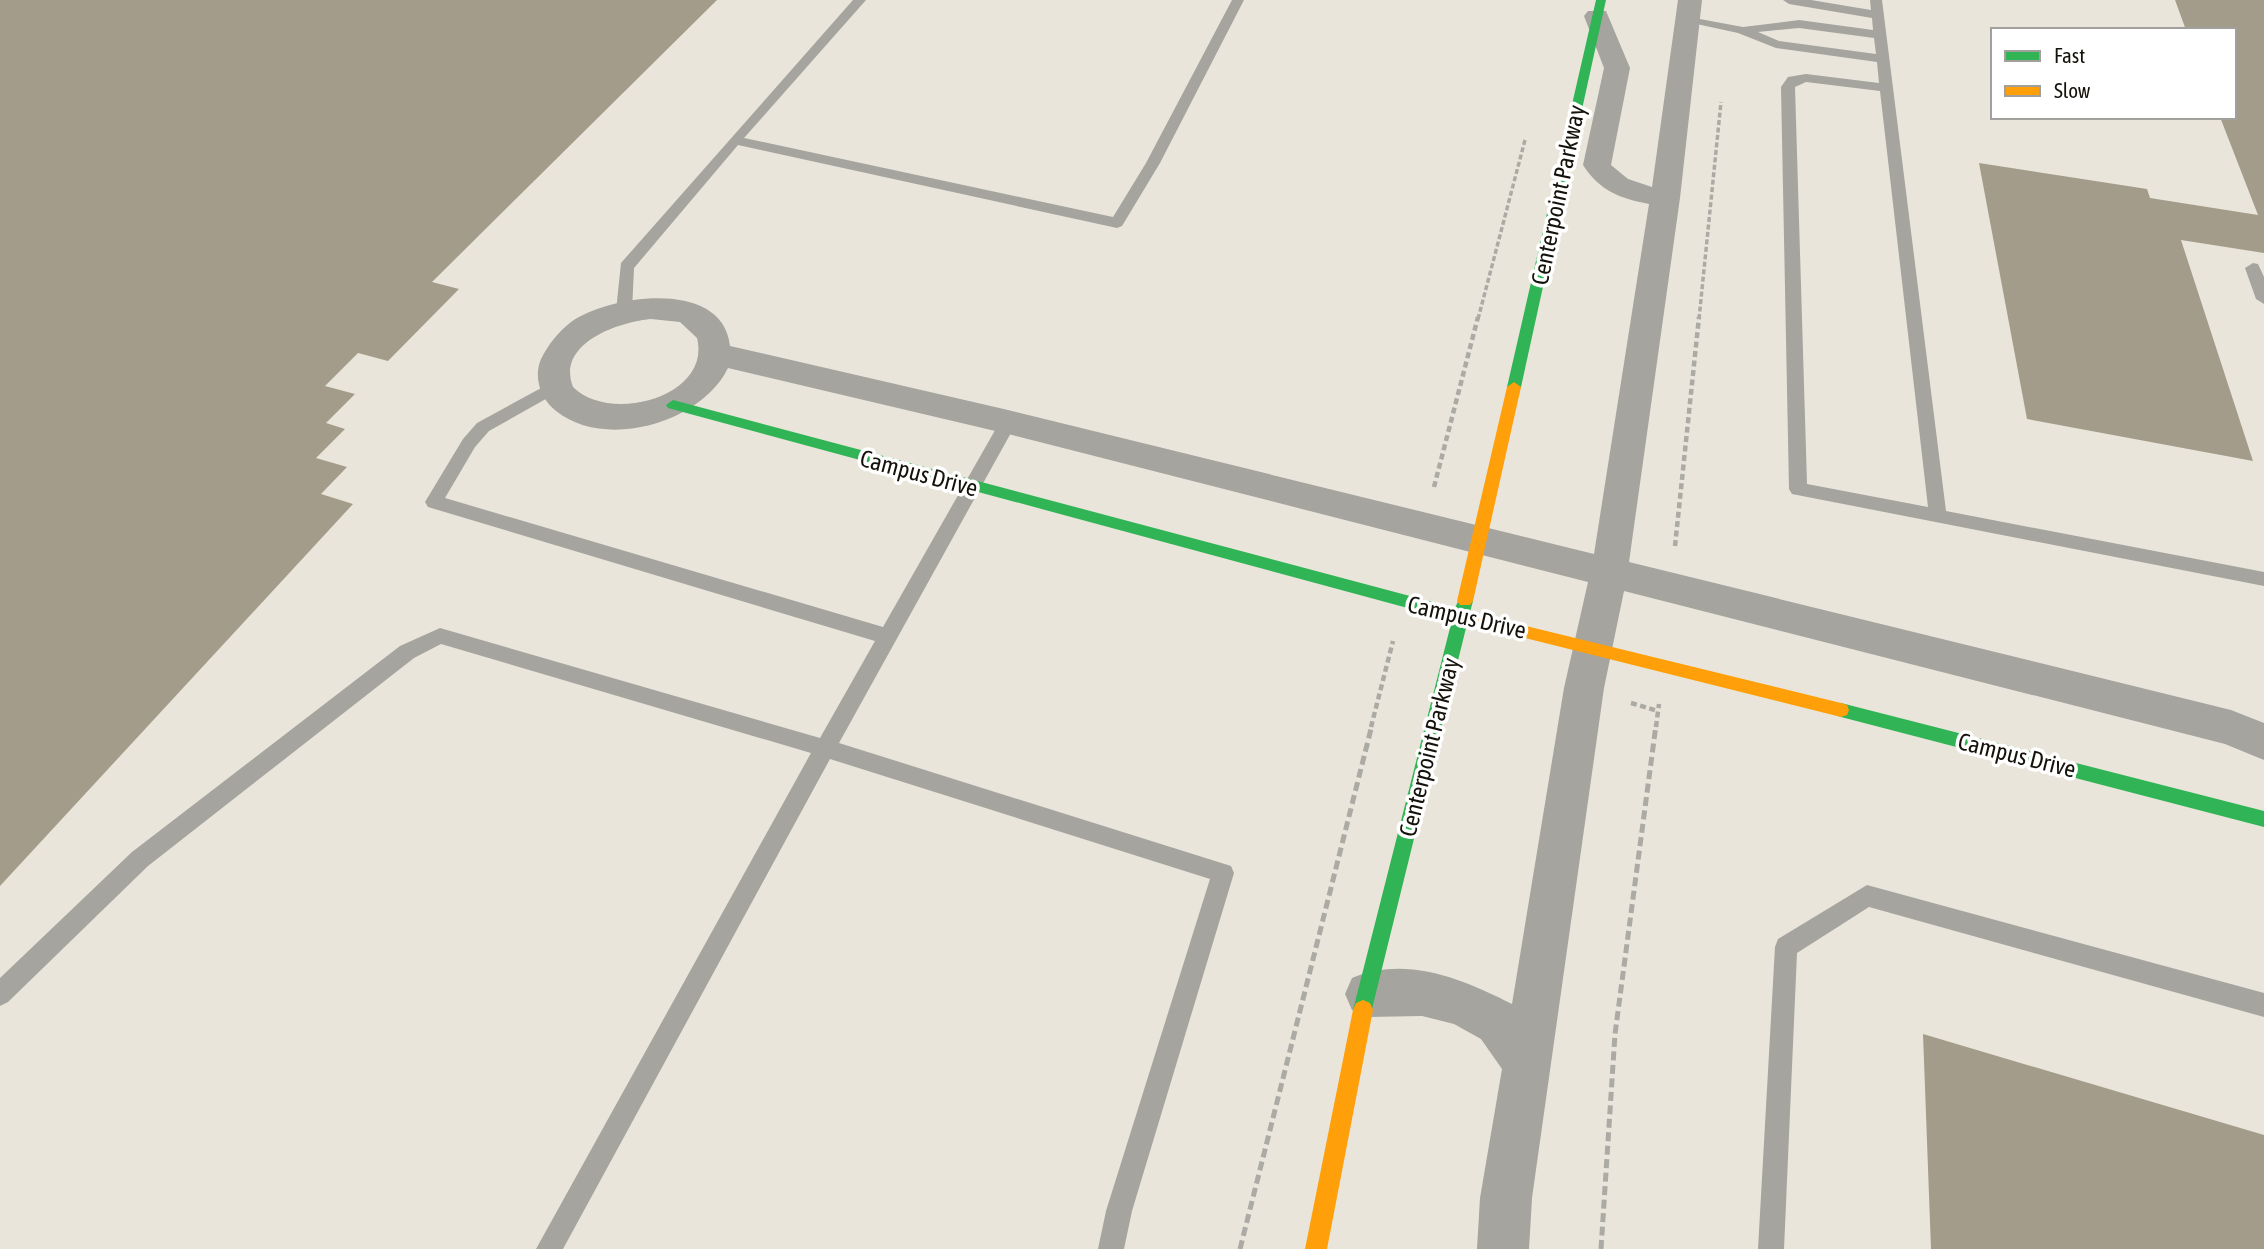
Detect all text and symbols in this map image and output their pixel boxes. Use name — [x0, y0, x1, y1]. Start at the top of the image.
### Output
legend — [1991, 28, 2236, 119]
text: Fast — [2054, 43, 2085, 67]
text: Slow — [2054, 78, 2091, 102]
street label: Centerpoint Parkway — [1526, 102, 1590, 287]
street label: Campus Drive — [857, 444, 981, 502]
street label: Campus Drive — [1405, 590, 1529, 644]
street label: Centerpoint Parkway — [1394, 655, 1464, 839]
street label: Campus Drive — [1955, 727, 2079, 783]

